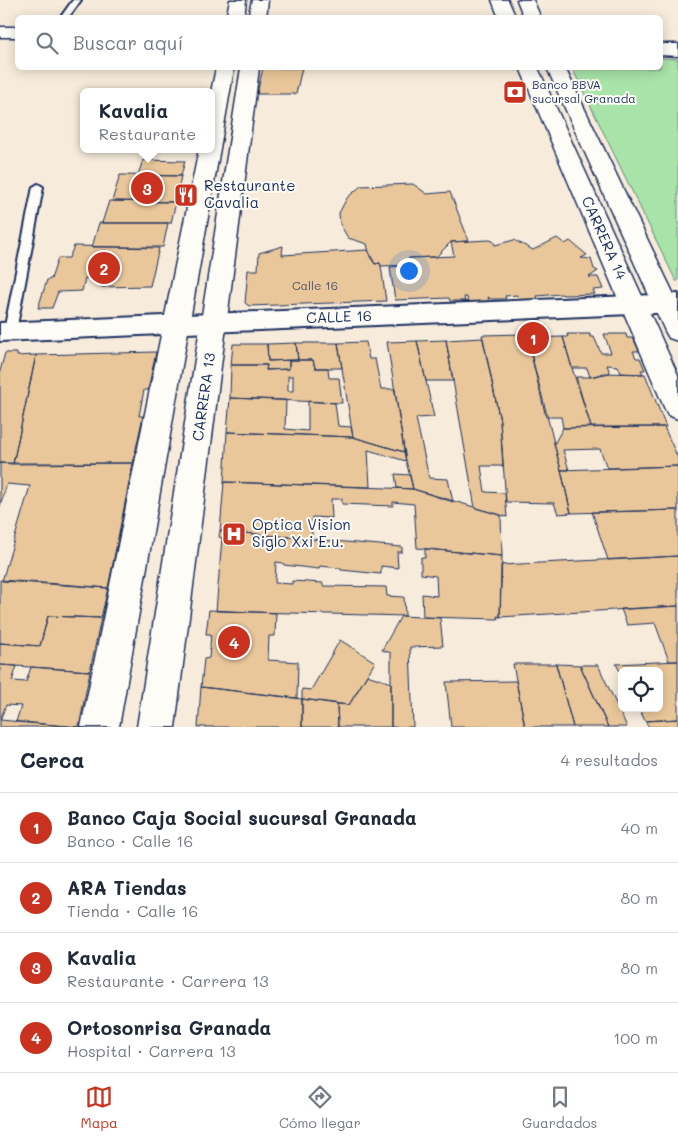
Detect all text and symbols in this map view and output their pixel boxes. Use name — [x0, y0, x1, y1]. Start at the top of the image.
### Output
search box — [15, 15, 663, 70]
icon: search — [33, 29, 61, 57]
text: Buscar aquí — [73, 30, 183, 55]
place label: Banco BBVA sucursal Granada — [532, 76, 636, 106]
bank icon: Banco BBVA sucursal Granada — [502, 79, 528, 105]
popup — [80, 88, 215, 153]
text: Kavalia — [99, 98, 168, 123]
text: Restaurante — [99, 123, 196, 144]
pin: 3 — [131, 169, 163, 207]
place label: Restaurante Cavalia — [204, 175, 295, 212]
restaurant icon: Restaurante Cavalia — [173, 182, 199, 208]
street label: CARRERA 14 — [578, 193, 632, 283]
pin: 2 — [88, 249, 120, 287]
your location — [396, 258, 422, 284]
house number: Calle 16 — [292, 277, 338, 293]
street label: CALLE 16 — [306, 305, 372, 327]
pin: 1 — [517, 319, 549, 357]
street label: CARRERA 13 — [187, 351, 219, 442]
place label: Optica Vision Siglo Xxi E.u. — [252, 514, 351, 551]
hospital icon: Optica Vision Siglo Xxi E.u. — [221, 521, 247, 547]
pin: 4 — [218, 623, 250, 661]
map controls — [618, 667, 663, 712]
button: locate — [618, 667, 663, 712]
text: Cerca — [20, 746, 85, 773]
text: 4 resultados — [561, 749, 658, 770]
text: Banco Caja Social sucursal Granada — [67, 805, 417, 830]
text: 1 — [32, 817, 40, 838]
text: 40 m — [621, 817, 658, 838]
text: Banco · Calle 16 — [67, 830, 193, 851]
text: ARA Tiendas — [67, 875, 187, 900]
text: 2 — [32, 887, 40, 908]
text: 80 m — [621, 887, 658, 908]
text: Tienda · Calle 16 — [67, 900, 198, 921]
text: Kavalia — [67, 945, 136, 970]
text: 3 — [31, 957, 41, 978]
text: 80 m — [621, 957, 658, 978]
text: Restaurante · Carrera 13 — [67, 970, 269, 991]
text: Ortosonrisa Granada — [67, 1015, 271, 1040]
text: 4 — [31, 1027, 41, 1048]
text: 100 m — [613, 1027, 658, 1048]
text: Hospital · Carrera 13 — [67, 1040, 236, 1061]
tab: Mapa — [81, 1083, 118, 1132]
tab: Cómo llegar — [279, 1083, 361, 1132]
tab: Guardados — [522, 1083, 597, 1132]

